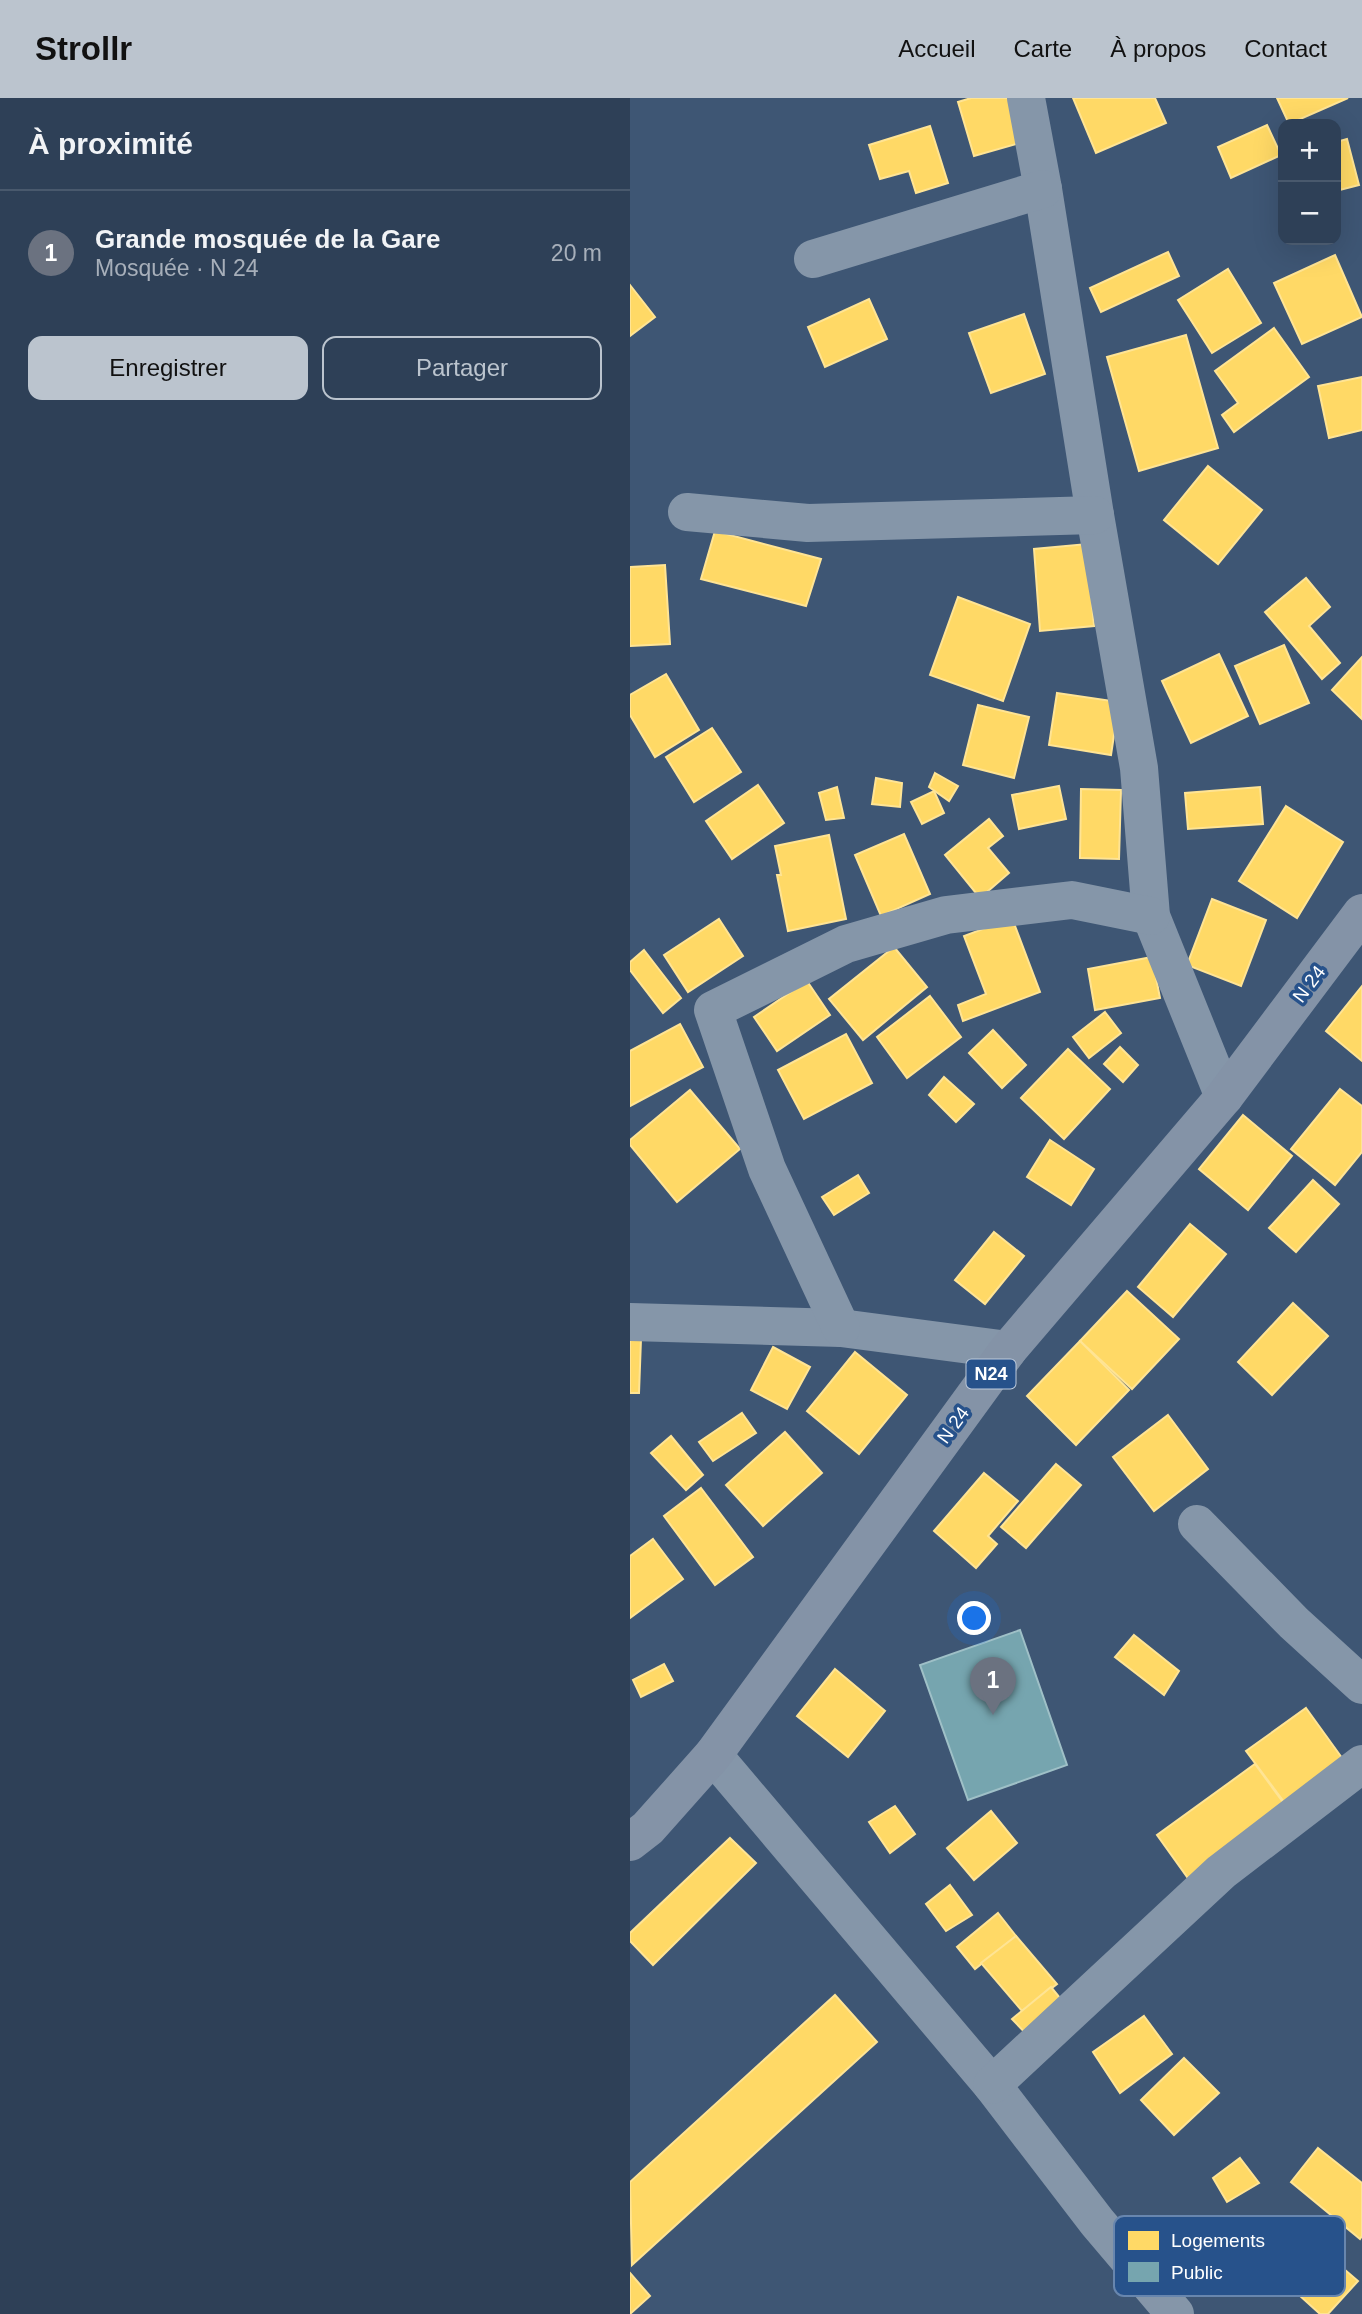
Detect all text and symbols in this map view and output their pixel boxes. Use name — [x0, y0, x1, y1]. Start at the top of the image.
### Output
text: Strollr — [35, 30, 132, 67]
text: Accueil — [898, 35, 976, 62]
text: Carte — [1014, 35, 1072, 62]
text: À propos — [1110, 35, 1206, 62]
text: Contact — [1244, 35, 1327, 62]
map controls — [1278, 119, 1341, 245]
button: + — [1278, 119, 1341, 182]
text: À proximité — [28, 127, 193, 160]
button: − — [1278, 182, 1341, 245]
text: Grande mosquée de la Gare — [95, 224, 440, 254]
text: 1 — [45, 240, 57, 266]
text: 20 m — [551, 240, 602, 266]
text: Mosquée · N 24 — [95, 255, 259, 281]
button: Enregistrer — [28, 336, 308, 400]
button: Partager — [322, 336, 602, 400]
street label: N 24 — [1289, 961, 1330, 1006]
road number: N24 — [966, 1359, 1016, 1388]
street label: N 24 — [933, 1402, 974, 1447]
your location — [957, 1601, 991, 1635]
pin: 1 — [970, 1657, 1016, 1715]
legend — [1114, 2216, 1345, 2296]
text: Logements — [1171, 2230, 1265, 2251]
text: Public — [1171, 2262, 1223, 2283]

